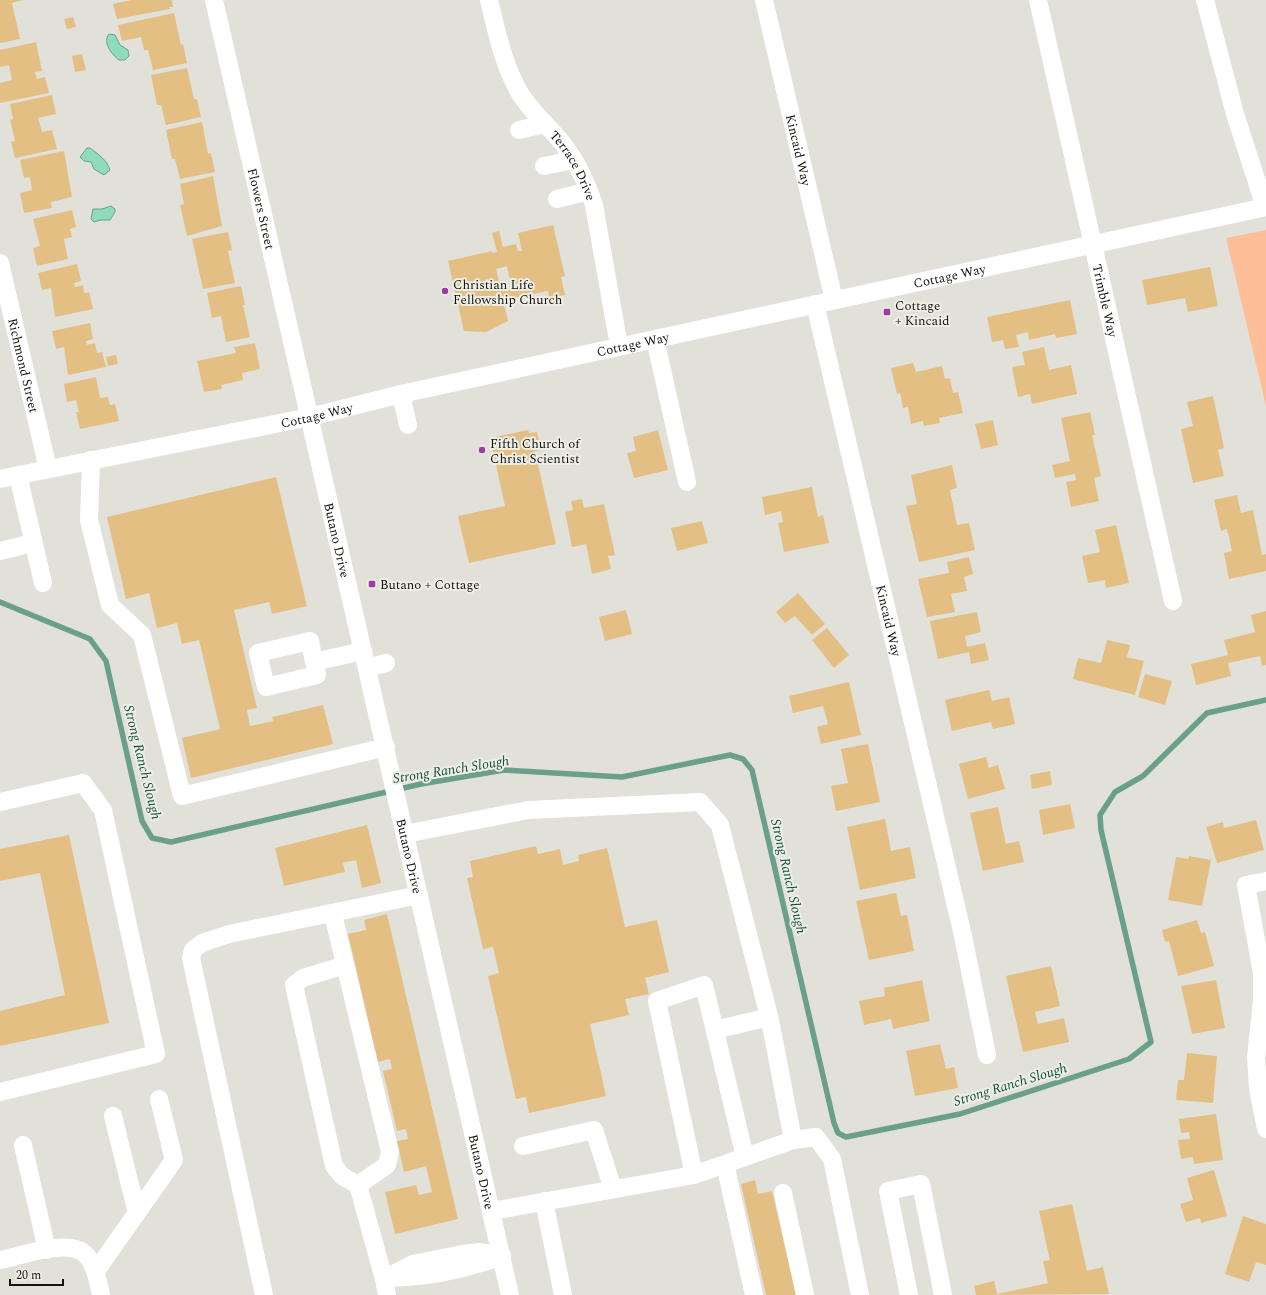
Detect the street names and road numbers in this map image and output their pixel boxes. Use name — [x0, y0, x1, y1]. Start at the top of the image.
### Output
street label: Kincaid Way — [780, 112, 816, 189]
street label: Terrace Drive — [545, 126, 601, 204]
street label: Flowers Street — [242, 166, 280, 252]
street label: Cottage Way — [911, 259, 988, 294]
street label: Trimble Way — [1087, 262, 1123, 340]
street label: Richmond Street — [2, 316, 44, 415]
street label: Cottage Way — [595, 327, 672, 362]
street label: Cottage Way — [279, 397, 356, 434]
street label: Butano Drive — [318, 501, 355, 580]
street label: Kincaid Way — [870, 583, 906, 659]
street label: Butano Drive — [390, 817, 427, 896]
street label: Butano Drive — [463, 1132, 499, 1212]

